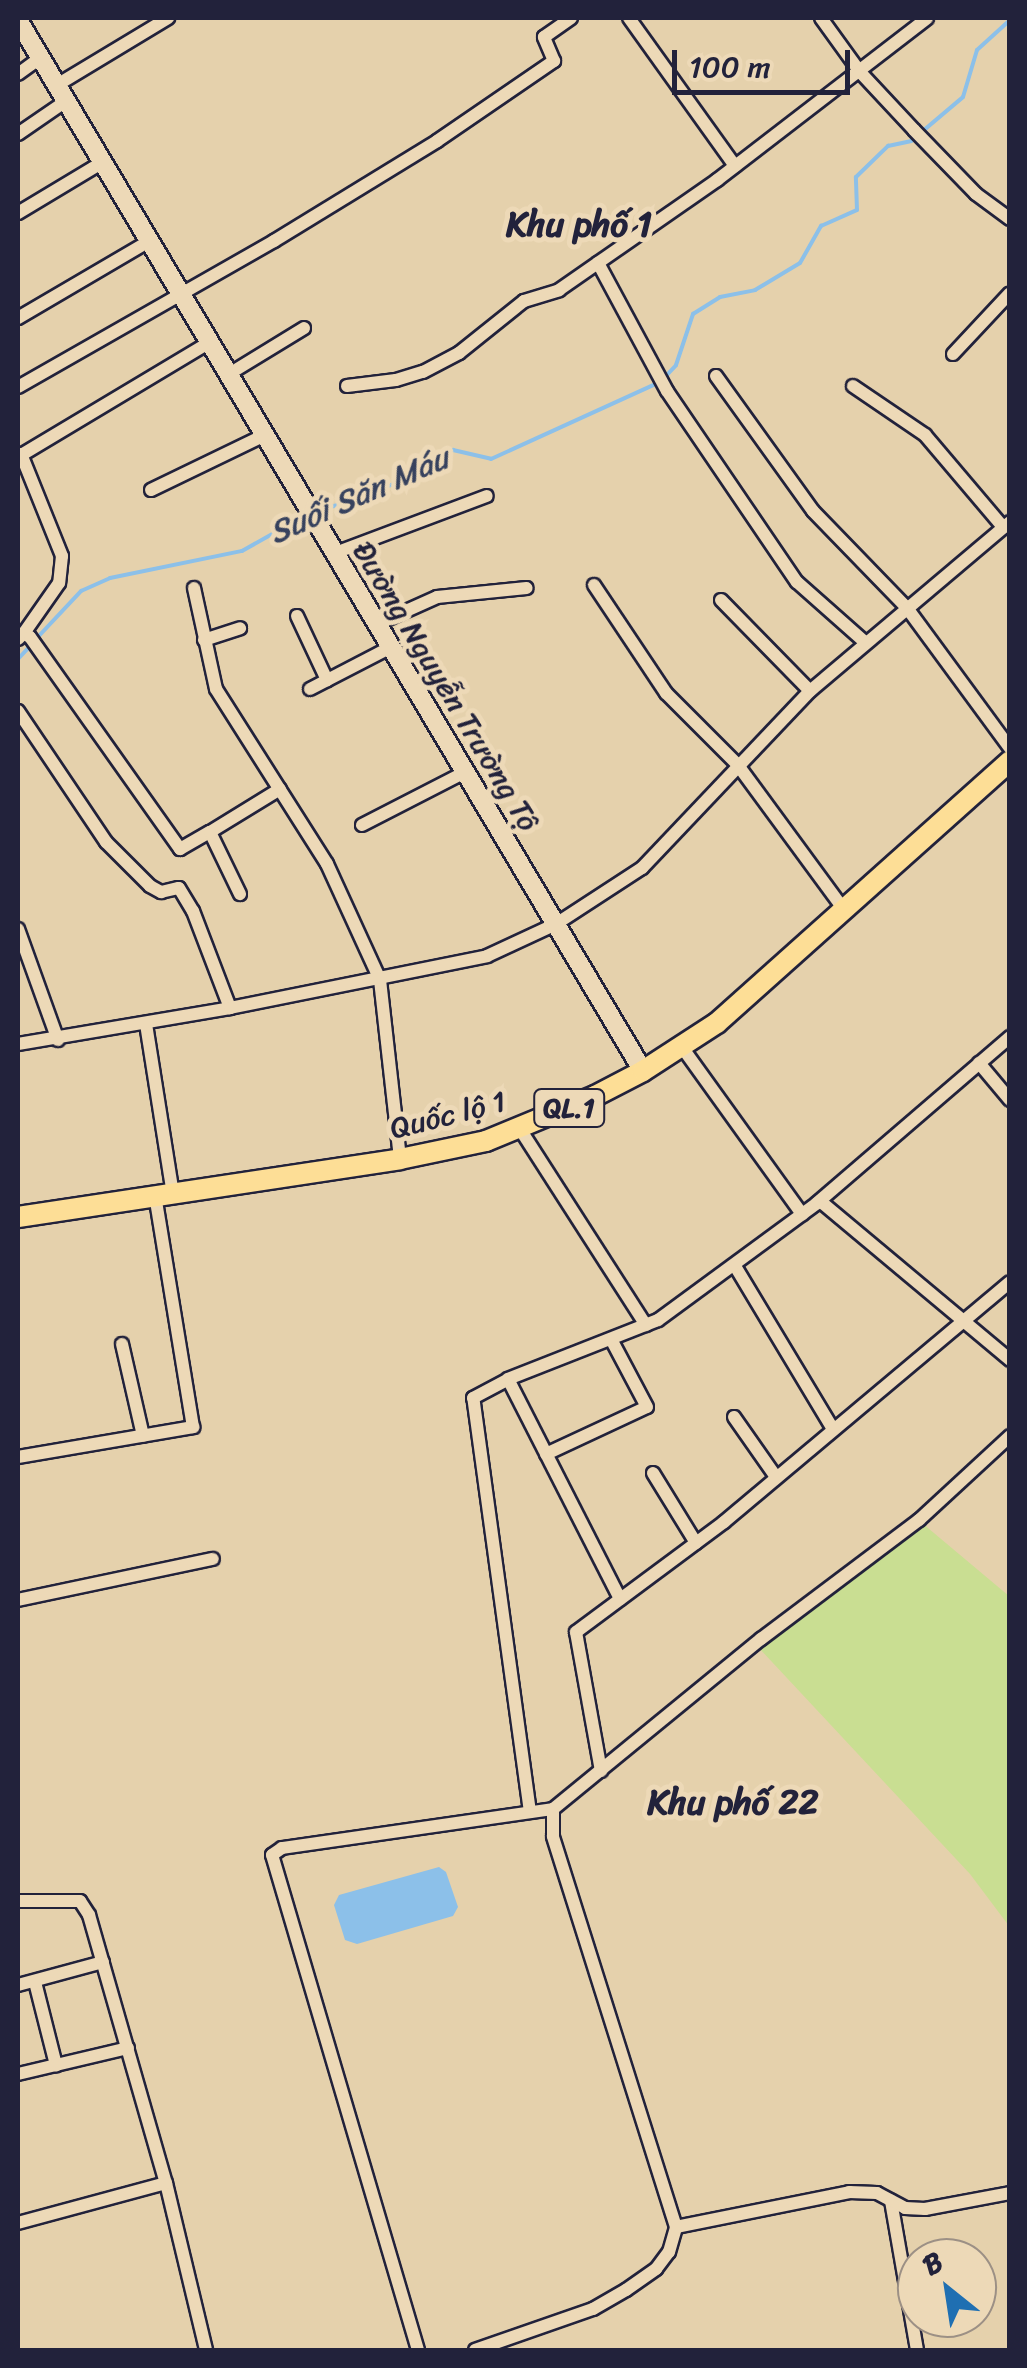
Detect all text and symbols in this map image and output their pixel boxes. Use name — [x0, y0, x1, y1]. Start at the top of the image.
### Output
scale bar — [677, 30, 854, 92]
text: 100 m — [689, 40, 771, 94]
district label: Khu phố 1 — [506, 203, 652, 245]
water label: Suối Săn Máu — [264, 439, 454, 553]
street label: Đường Nguyễn Trường Tộ — [345, 535, 547, 837]
street label: Quốc lộ 1 — [386, 1083, 510, 1147]
road number: QL.1 — [532, 1085, 606, 1131]
district label: Khu phố 22 — [647, 1781, 819, 1823]
north arrow — [897, 2238, 997, 2338]
text: B — [913, 2238, 953, 2289]

